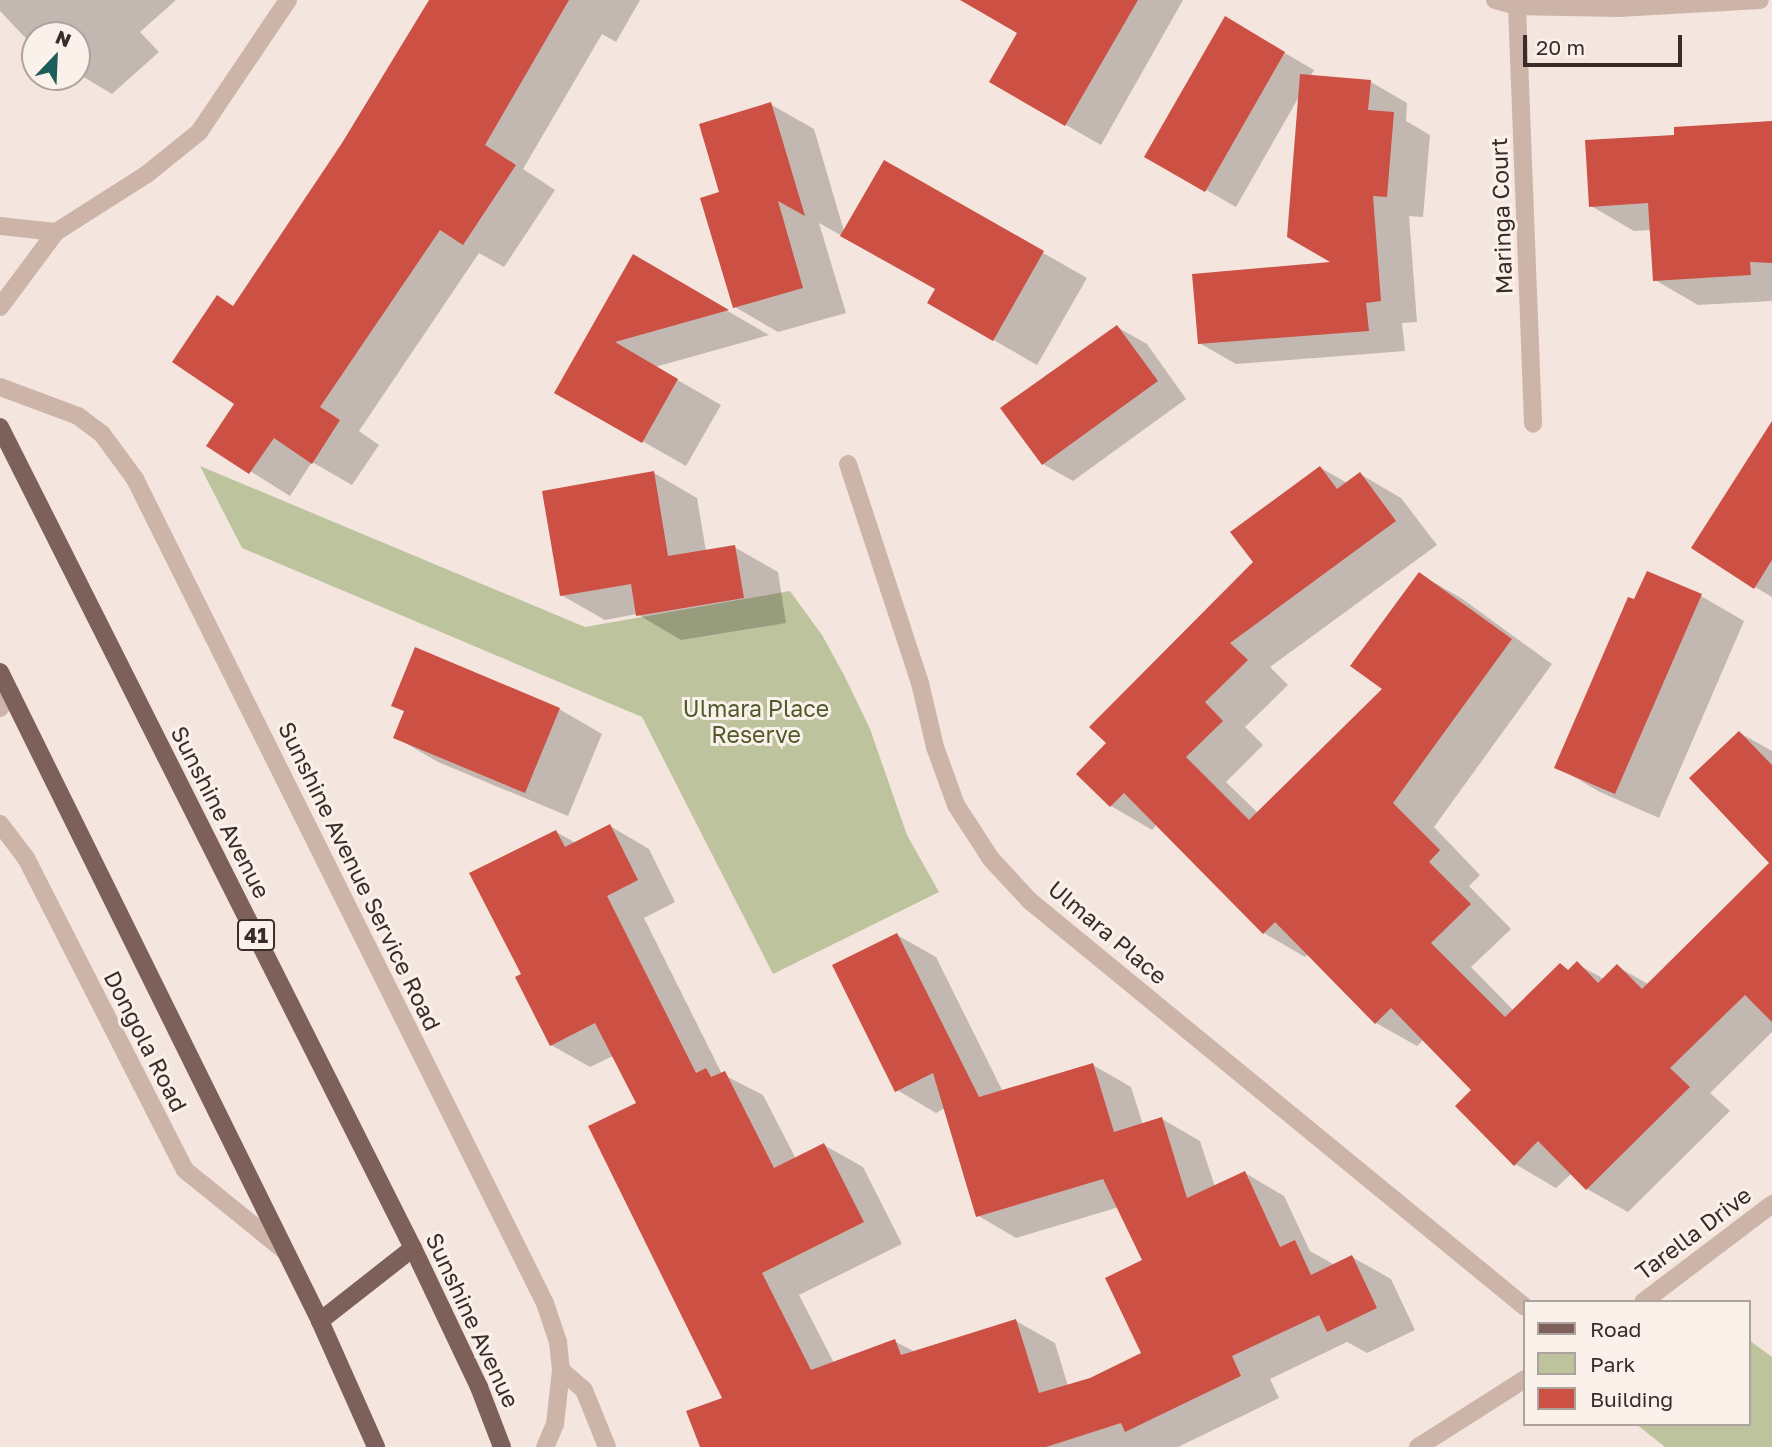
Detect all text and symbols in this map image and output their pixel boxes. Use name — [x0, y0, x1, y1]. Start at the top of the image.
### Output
north arrow — [21, 21, 91, 91]
scale bar — [1527, 21, 1686, 65]
text: N — [52, 25, 75, 51]
text: 20 m — [1536, 34, 1585, 60]
street label: Maringa Court — [1484, 137, 1518, 295]
park label: Ulmara Place Reserve — [683, 694, 829, 748]
street label: Sunshine Avenue Service Road — [273, 717, 447, 1035]
street label: Sunshine Avenue — [166, 721, 276, 903]
street label: Ulmara Place — [1043, 874, 1173, 990]
road number: 41 — [237, 918, 275, 953]
street label: Dongola Road — [99, 966, 193, 1116]
street label: Tarella Drive — [1630, 1181, 1756, 1285]
street label: Sunshine Avenue — [420, 1228, 526, 1412]
legend — [1524, 1300, 1751, 1426]
text: Road — [1590, 1316, 1641, 1342]
text: Park — [1590, 1351, 1635, 1377]
text: Building — [1590, 1386, 1673, 1412]

